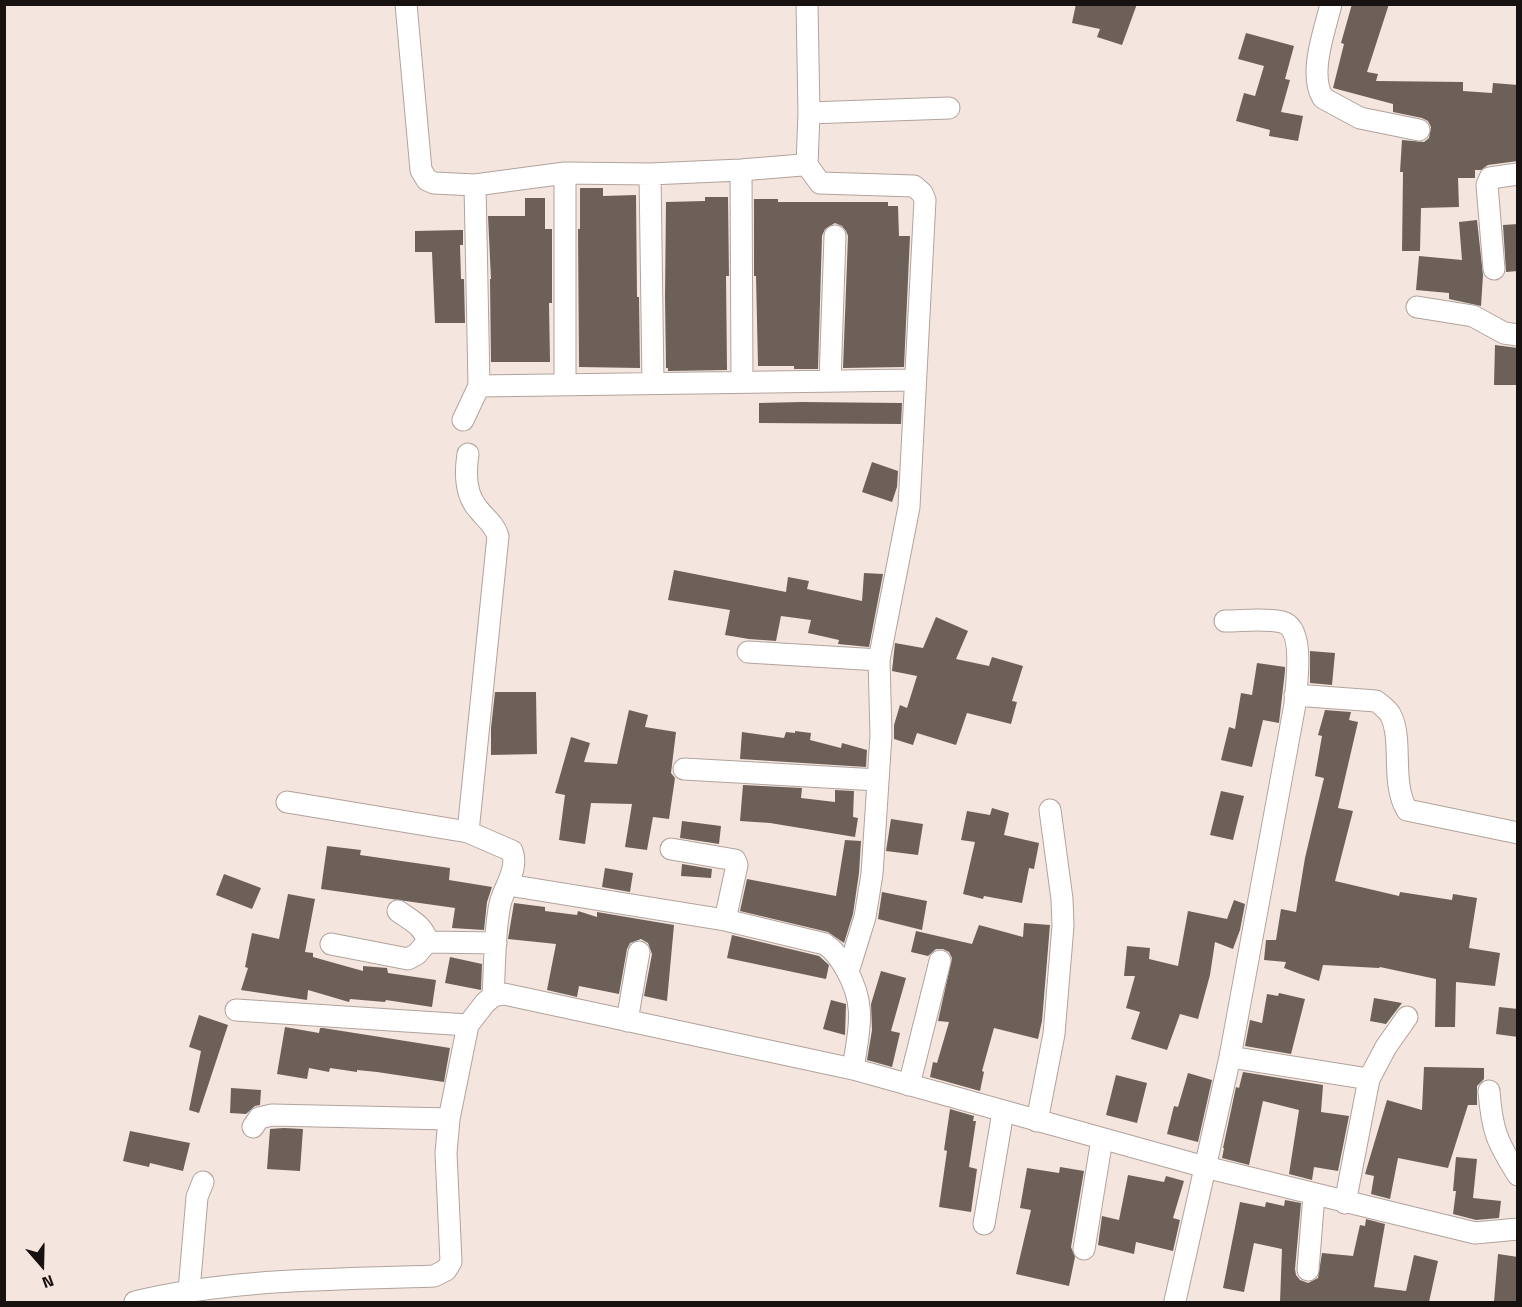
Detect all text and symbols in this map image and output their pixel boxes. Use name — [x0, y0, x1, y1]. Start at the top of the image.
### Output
north arrow — [12, 1235, 72, 1295]
text: N — [39, 1269, 57, 1295]

